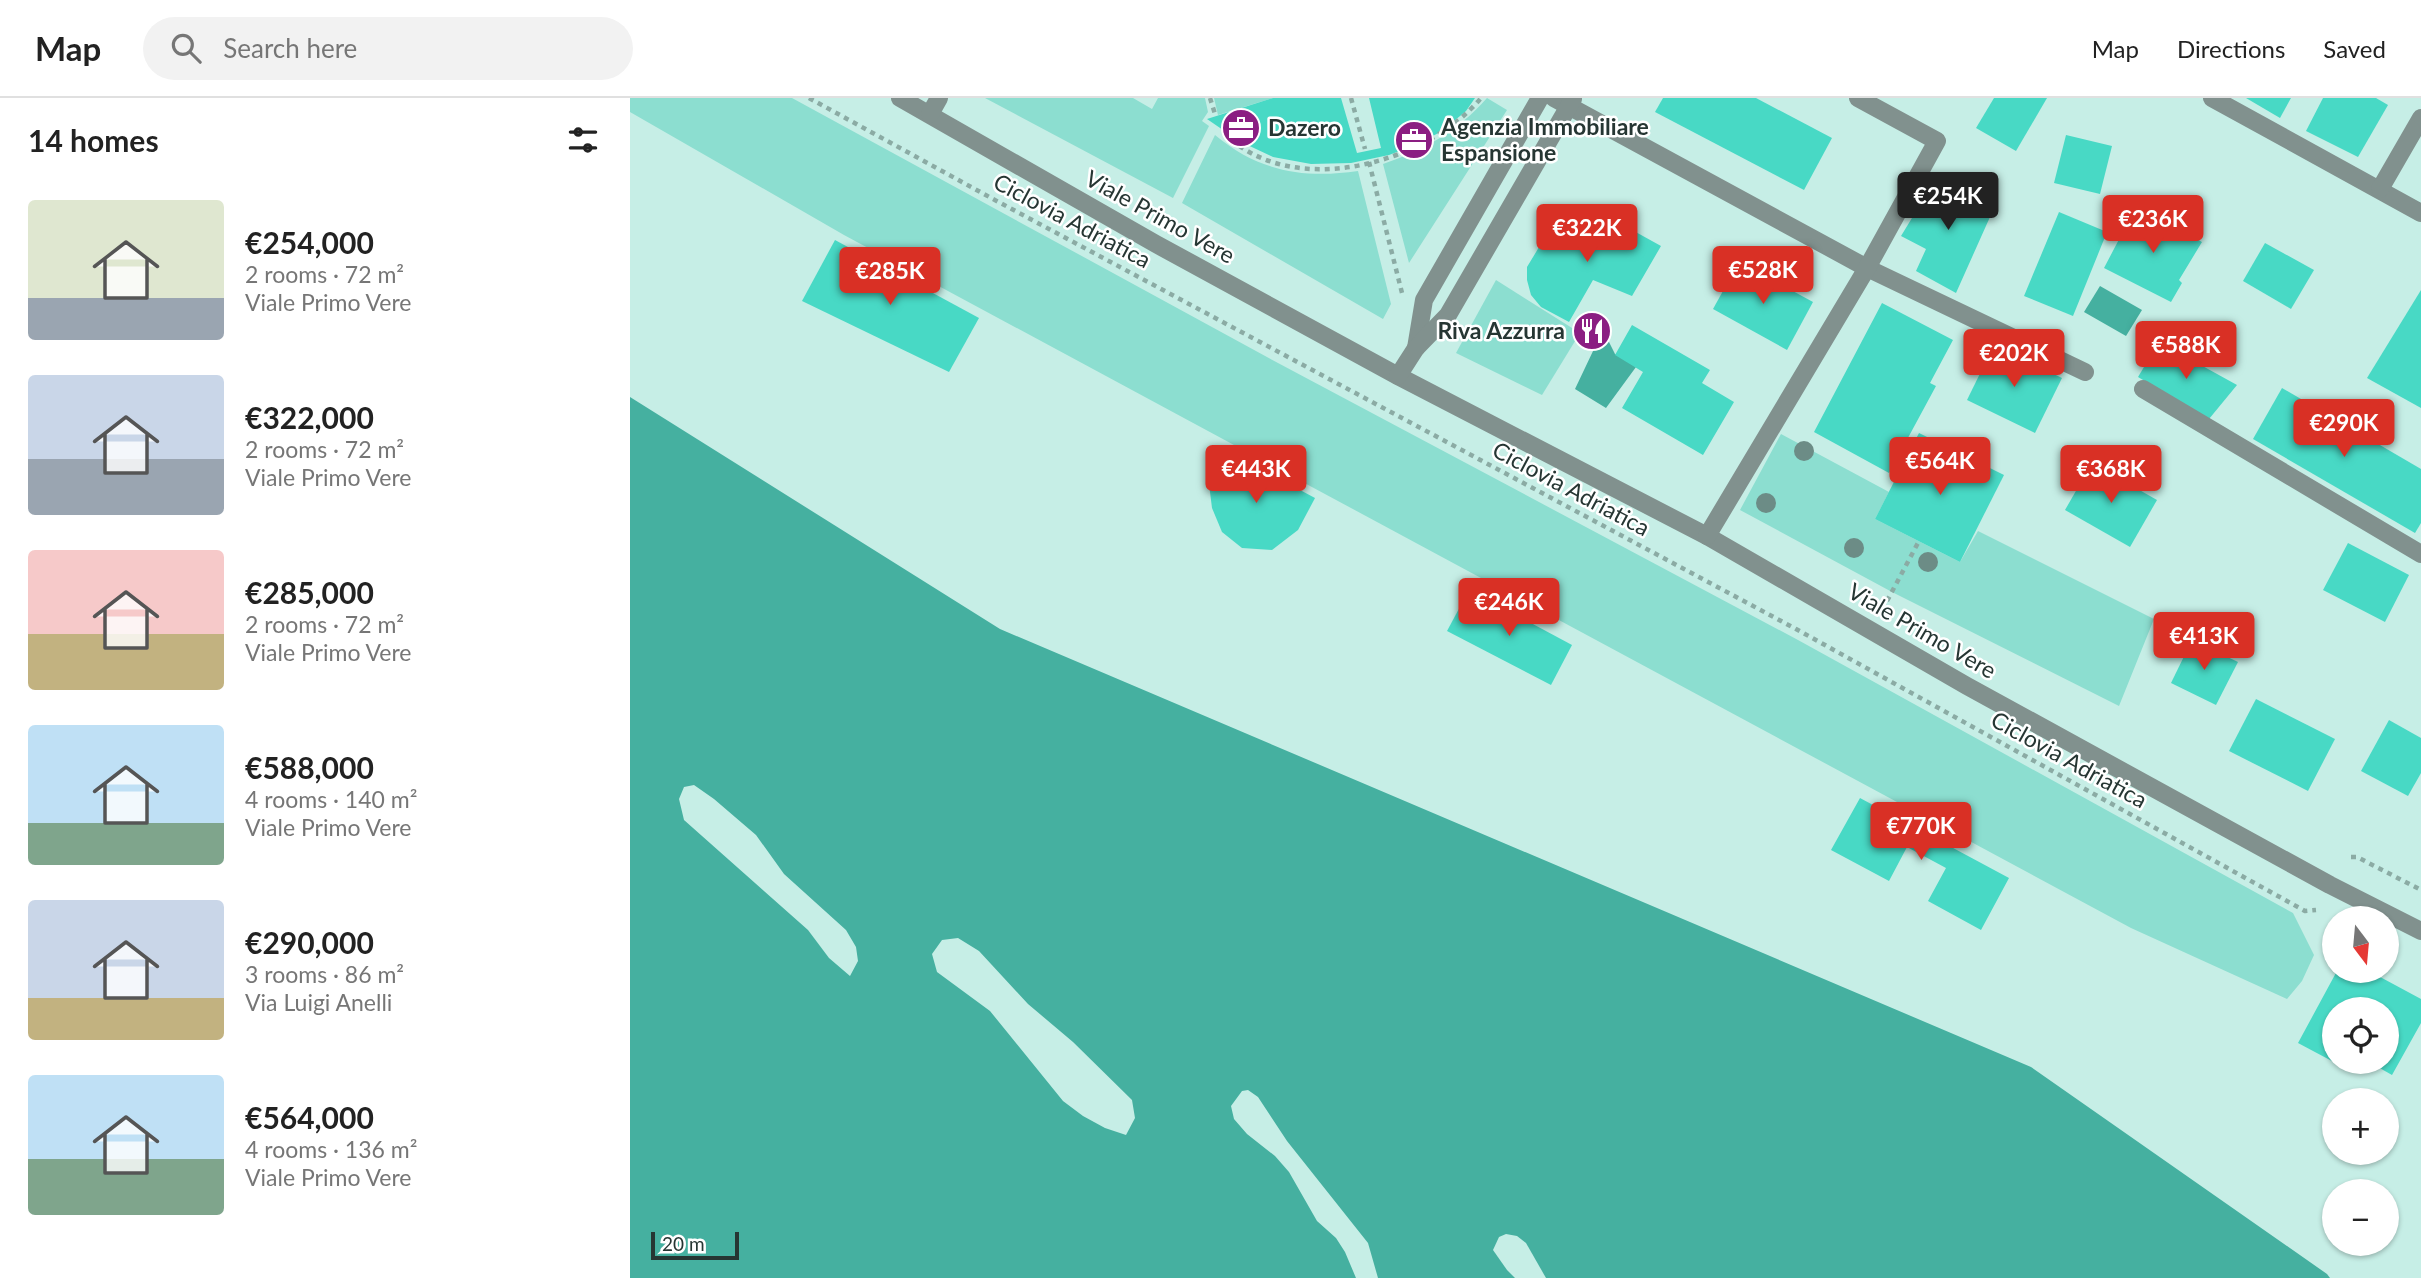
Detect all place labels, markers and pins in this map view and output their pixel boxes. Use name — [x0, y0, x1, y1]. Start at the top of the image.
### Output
office icon: Dazero — [1220, 107, 1262, 149]
place label: Agenzia Immobiliare Espansione — [1440, 112, 1649, 166]
place label: Dazero — [1268, 113, 1341, 141]
office icon: Agenzia Immobiliare Espansione — [1393, 119, 1435, 161]
pin: €254K — [1899, 172, 1997, 232]
pin: €236K — [2104, 195, 2202, 255]
pin: €322K — [1538, 204, 1636, 264]
pin: €528K — [1714, 246, 1812, 306]
pin: €285K — [841, 248, 939, 307]
restaurant icon: Riva Azzurra — [1571, 310, 1613, 352]
place label: Riva Azzurra — [1437, 316, 1565, 344]
pin: €588K — [2137, 322, 2235, 381]
pin: €202K — [1965, 330, 2063, 389]
pin: €290K — [2295, 400, 2393, 459]
pin: €564K — [1891, 438, 1989, 497]
pin: €443K — [1207, 446, 1305, 505]
pin: €368K — [2062, 446, 2160, 505]
pin: €246K — [1460, 578, 1558, 638]
pin: €413K — [2155, 612, 2253, 672]
pin: €770K — [1872, 802, 1970, 862]

